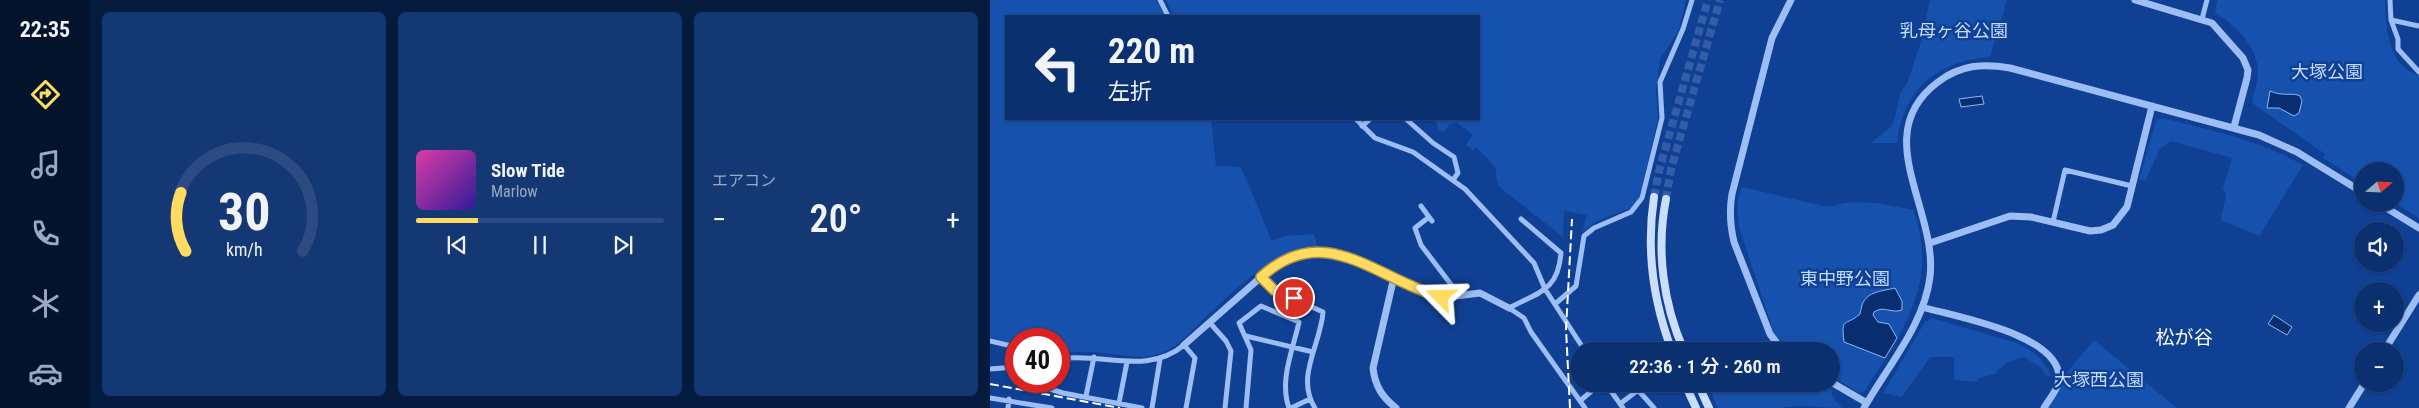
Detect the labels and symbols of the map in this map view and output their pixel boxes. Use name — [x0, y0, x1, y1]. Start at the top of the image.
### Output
park label: 乳母ヶ谷公園 — [1900, 20, 2008, 41]
park label: 大塚公園 — [2291, 61, 2363, 82]
north arrow — [2354, 162, 2404, 212]
park label: 東中野公園 — [1800, 268, 1890, 289]
position arrow — [1414, 270, 1466, 322]
pin — [1273, 277, 1315, 319]
district label: 松が谷 — [2155, 326, 2213, 349]
speed limit sign: 40 — [1005, 328, 1070, 393]
park label: 大塚西公園 — [2054, 369, 2144, 390]

